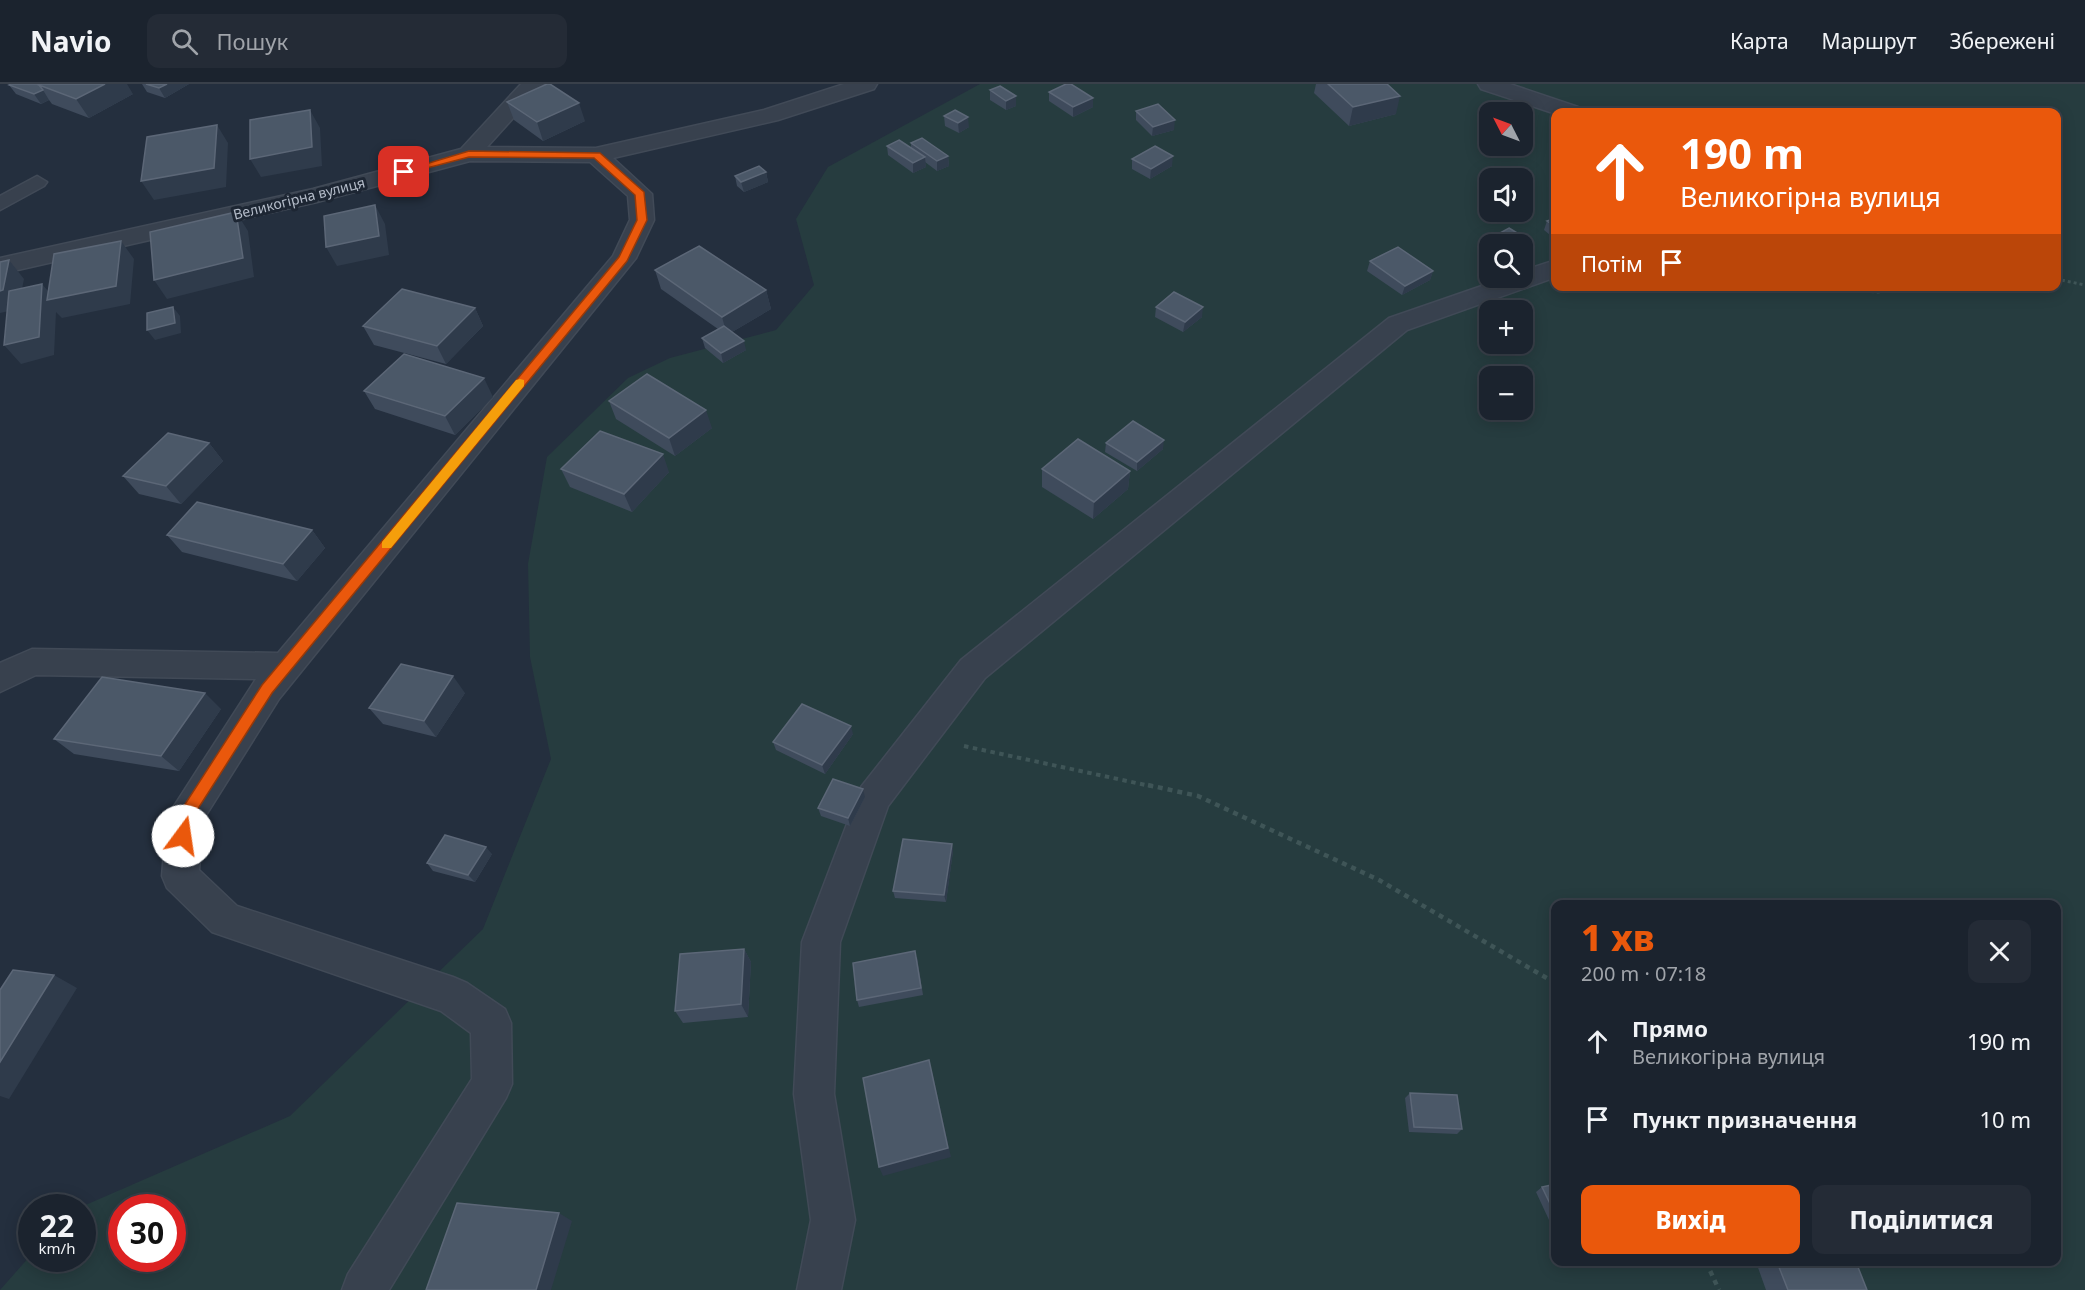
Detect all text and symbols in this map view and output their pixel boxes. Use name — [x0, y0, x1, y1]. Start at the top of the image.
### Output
search box — [147, 14, 567, 68]
text: Navio — [30, 22, 111, 60]
icon: search — [168, 25, 201, 58]
text: Пошук — [216, 26, 288, 56]
text: Карта — [1730, 27, 1789, 55]
text: Маршрут — [1822, 27, 1916, 55]
text: Збережені — [1949, 27, 2055, 55]
north arrow — [1479, 102, 1533, 156]
map controls — [1479, 102, 1533, 420]
text: 190 m — [1680, 124, 1804, 181]
icon: ahead — [1581, 132, 1659, 210]
pin — [378, 146, 429, 197]
icon: arrive — [387, 155, 420, 188]
button: sound — [1479, 168, 1533, 222]
street label: Великогірна вулиця — [231, 172, 367, 224]
text: Великогірна вулиця — [1680, 178, 1941, 215]
button: search — [1479, 234, 1533, 288]
icon: arrive — [1655, 246, 1688, 279]
text: Потім — [1581, 248, 1643, 278]
button: + — [1479, 300, 1533, 354]
button: − — [1479, 366, 1533, 420]
position arrow — [151, 804, 215, 868]
text: 1 хв — [1581, 913, 1654, 962]
button: close — [1968, 920, 2031, 983]
text: 200 m · 07:18 — [1581, 960, 1706, 987]
text: Прямо — [1632, 1013, 1708, 1043]
icon: ahead — [1581, 1025, 1614, 1058]
text: 190 m — [1967, 1026, 2031, 1056]
text: Великогірна вулиця — [1632, 1043, 1825, 1070]
icon: arrive — [1581, 1103, 1614, 1136]
text: Пункт призначення — [1632, 1104, 1857, 1134]
text: 10 m — [1980, 1104, 2031, 1134]
button: Вихід — [1581, 1185, 1800, 1254]
button: Поділитися — [1812, 1185, 2031, 1254]
speed limit sign: 30 — [108, 1194, 186, 1272]
text: 22 — [40, 1205, 74, 1246]
text: km/h — [39, 1238, 75, 1258]

